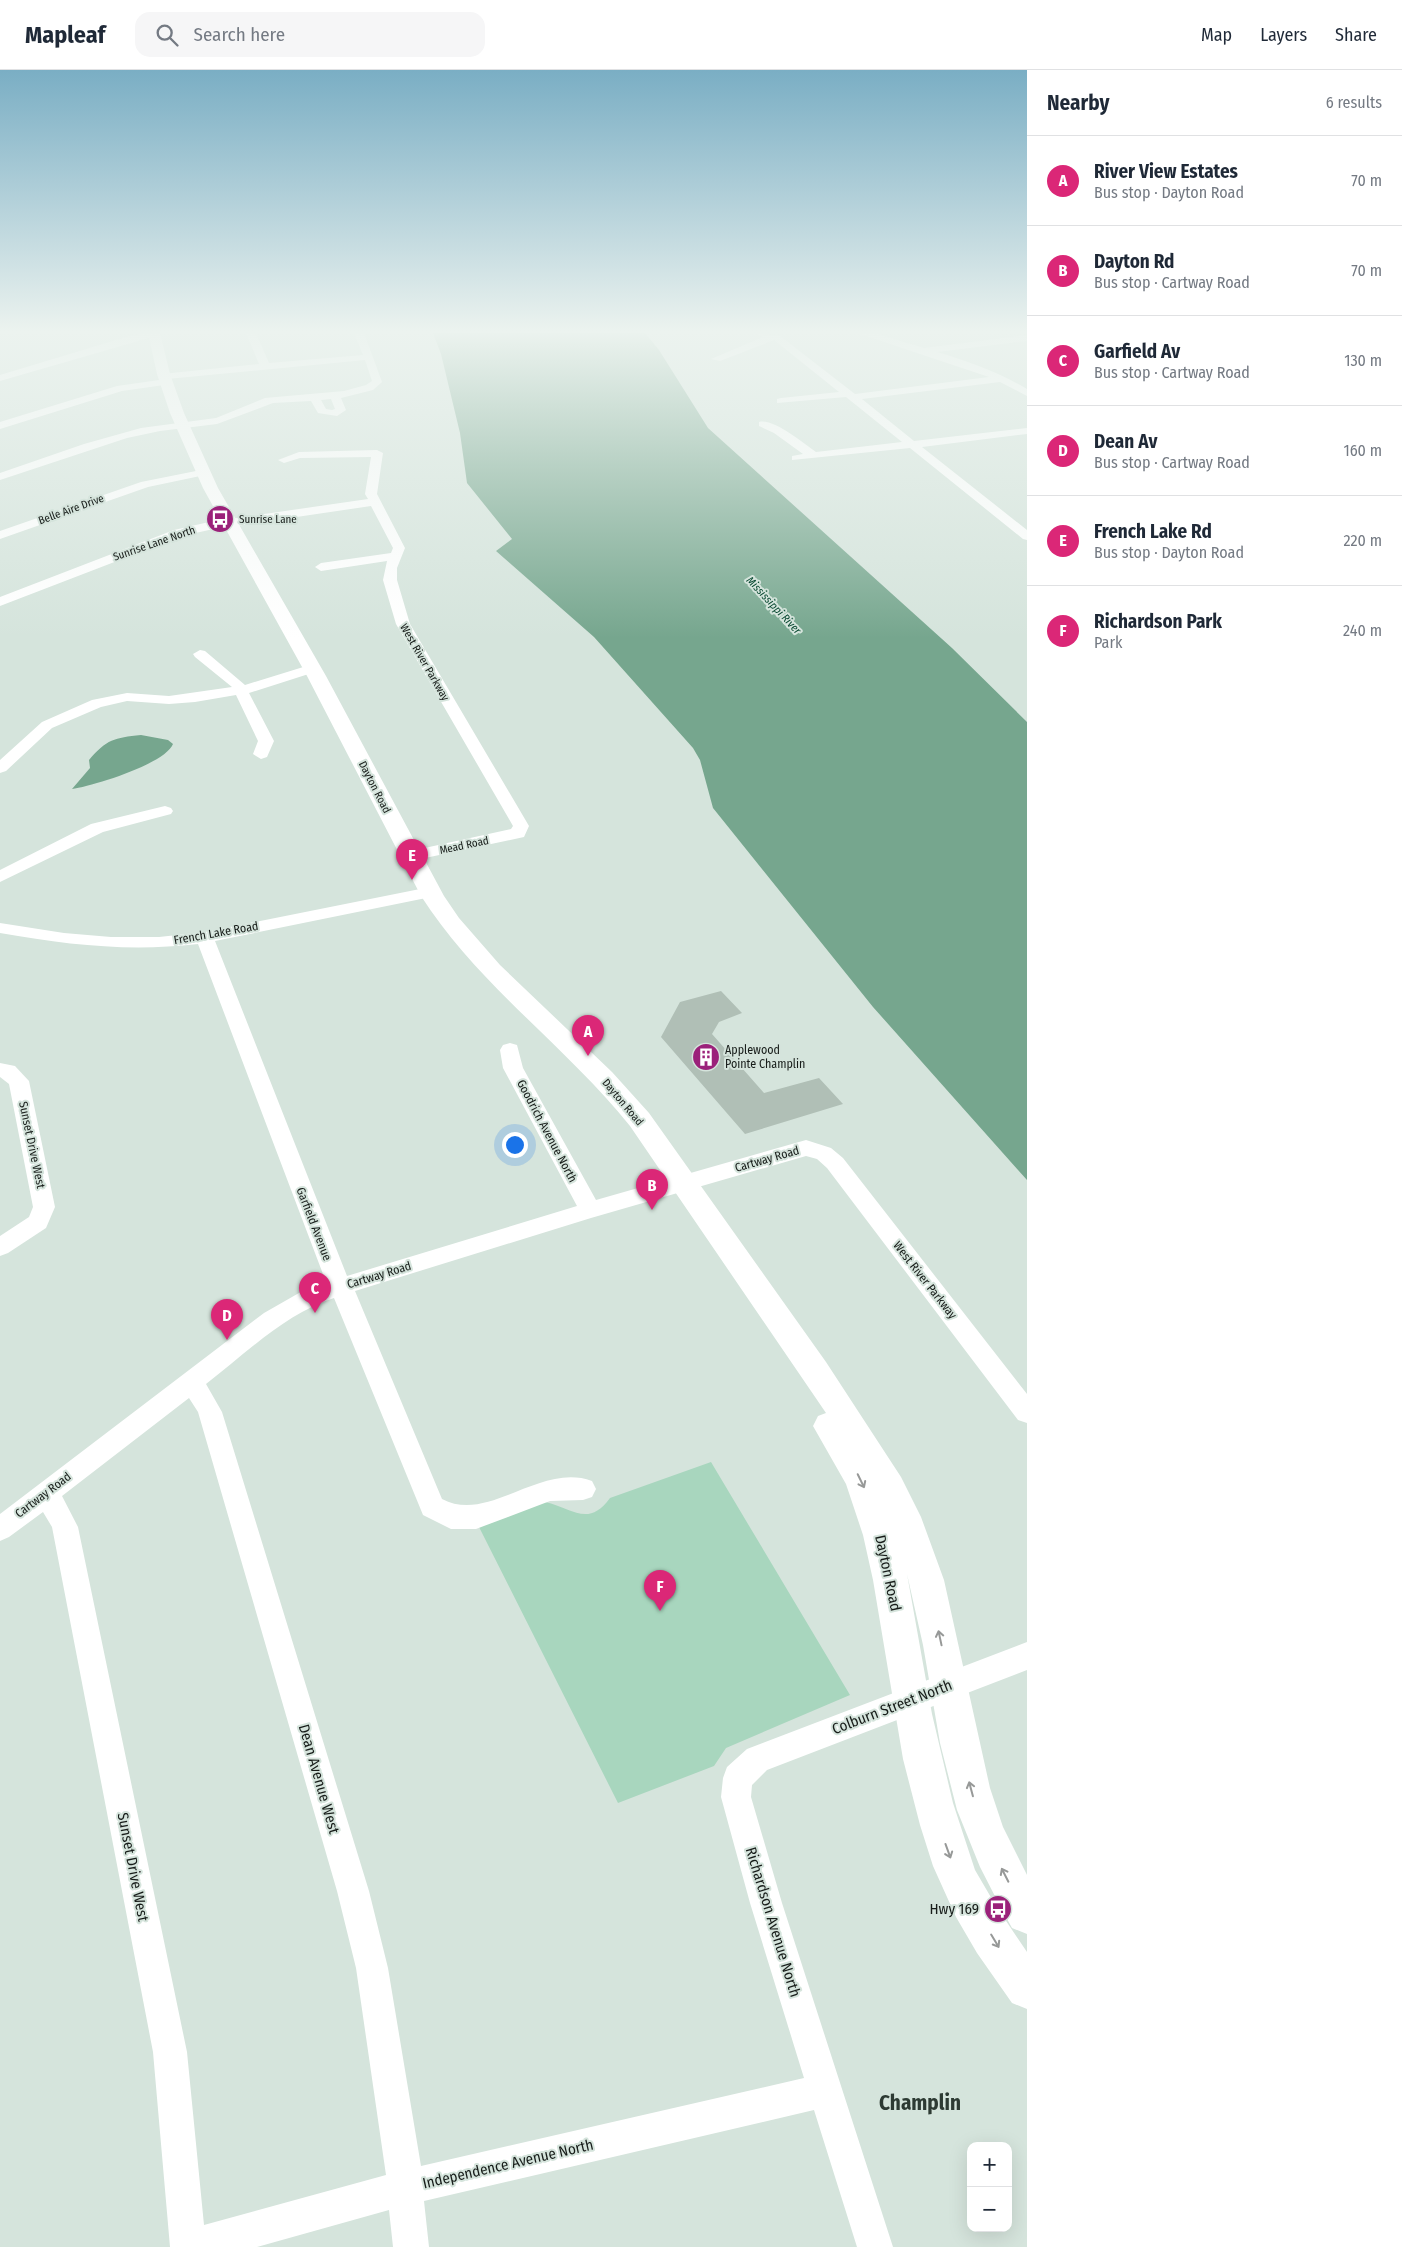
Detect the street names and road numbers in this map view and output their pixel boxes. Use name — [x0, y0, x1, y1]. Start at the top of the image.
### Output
street label: Belle Aire Drive — [37, 492, 106, 527]
street label: Sunrise Lane North — [111, 523, 197, 564]
street label: West River Parkway — [397, 621, 452, 703]
street label: Dayton Road — [356, 759, 393, 815]
street label: Mead Road — [438, 834, 490, 857]
street label: French Lake Road — [173, 919, 259, 947]
street label: Dayton Road — [599, 1076, 646, 1128]
street label: Goodrich Avenue North — [514, 1077, 580, 1185]
street label: Sunset Drive West — [16, 1100, 48, 1190]
street label: Cartway Road — [733, 1143, 801, 1175]
street label: Garfield Avenue — [294, 1185, 334, 1263]
street label: West River Parkway — [890, 1238, 960, 1322]
street label: Cartway Road — [345, 1259, 413, 1291]
street label: Cartway Road — [12, 1469, 74, 1521]
street label: Dayton Road — [871, 1533, 905, 1613]
street label: Colburn Street North — [829, 1676, 955, 1738]
street label: Dean Avenue West — [295, 1722, 343, 1836]
street label: Sunset Drive West — [114, 1811, 152, 1923]
street label: Richardson Avenue North — [742, 1845, 804, 1999]
street label: Independence Avenue North — [421, 2136, 595, 2192]

